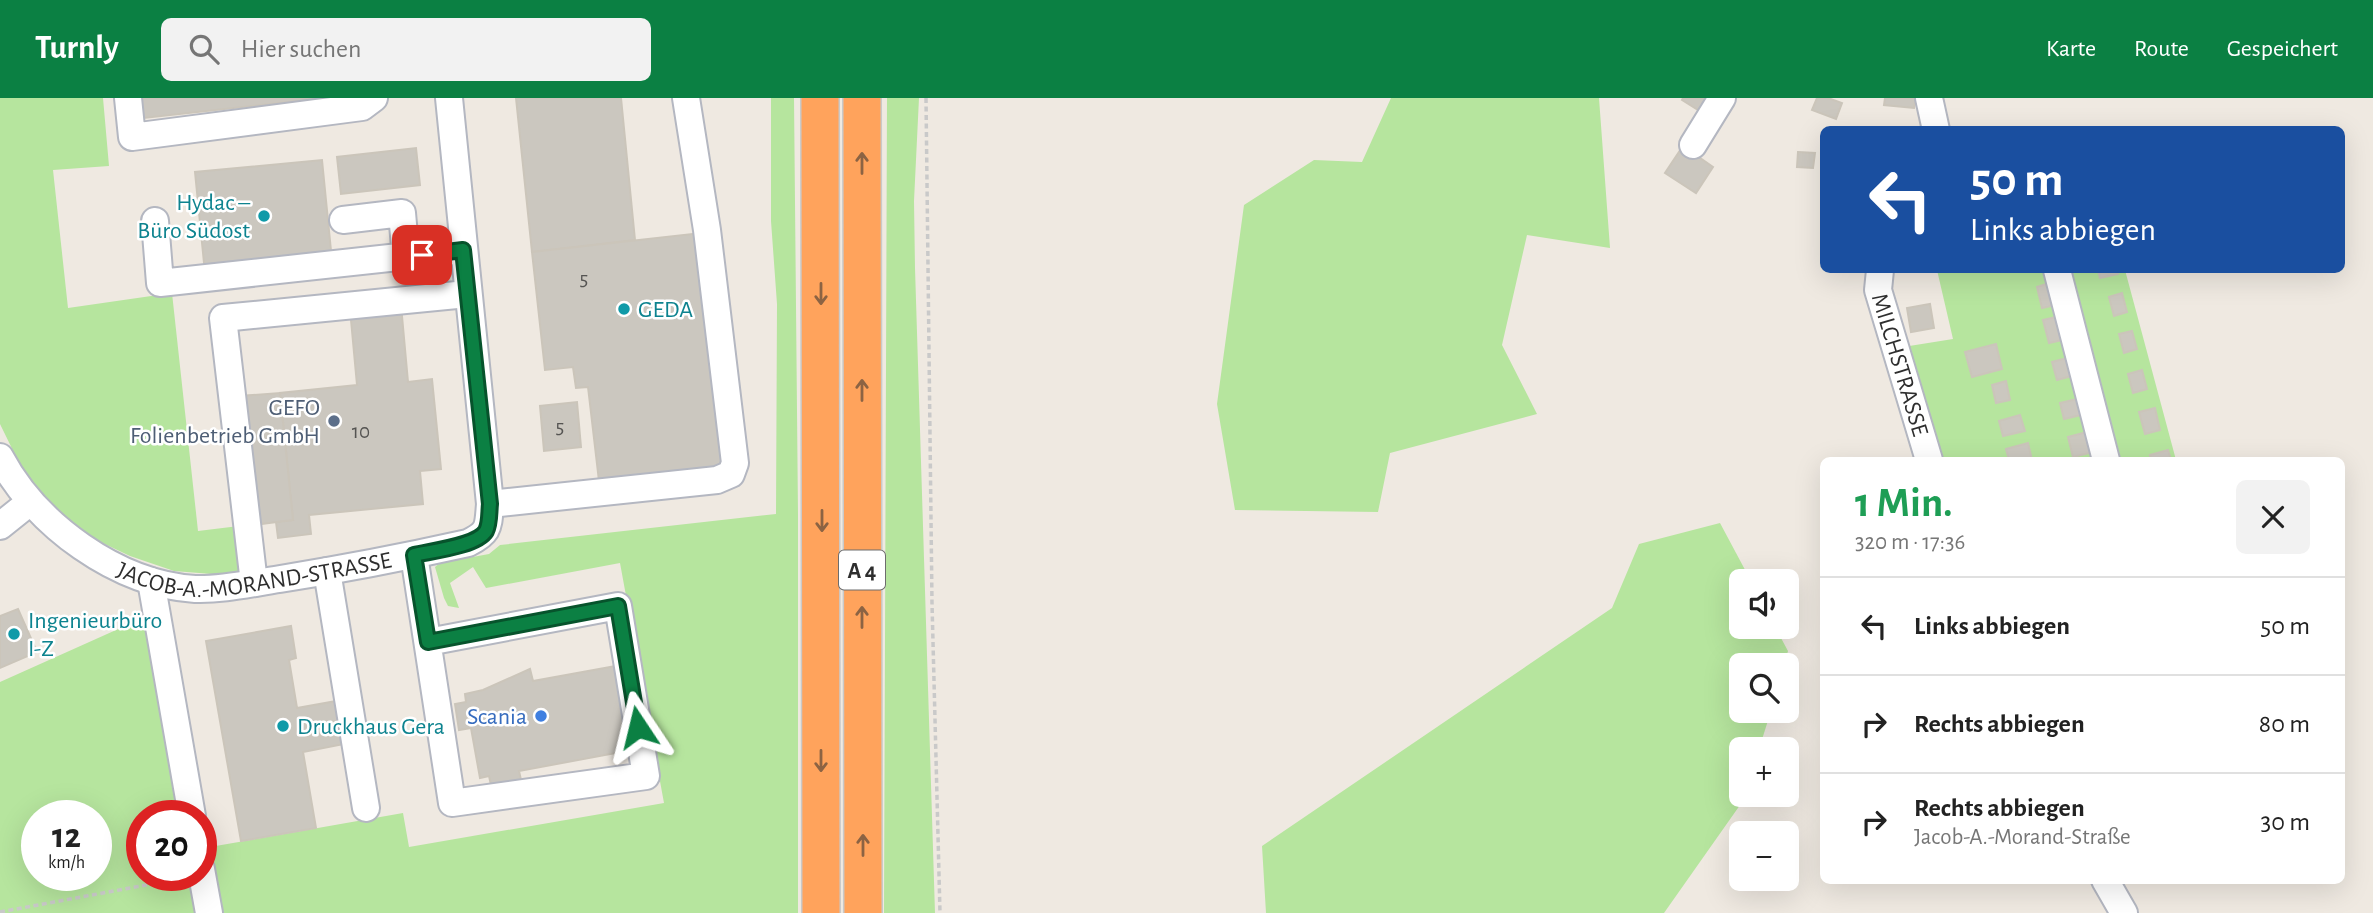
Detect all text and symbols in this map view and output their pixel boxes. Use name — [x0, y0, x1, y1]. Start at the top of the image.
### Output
search box — [161, 18, 651, 81]
icon: search — [185, 30, 223, 68]
text: Turnly — [35, 32, 119, 65]
text: Hier suchen — [241, 36, 361, 62]
text: Karte — [2046, 37, 2096, 61]
text: Route — [2134, 37, 2189, 61]
text: Gespeichert — [2227, 37, 2338, 61]
one-way arrow — [855, 152, 869, 175]
icon: left — [1855, 154, 1946, 245]
text: 50 m — [1970, 156, 2064, 205]
place label: Hydac – Büro Südost — [137, 191, 251, 243]
marker: Hydac – Büro Südost — [256, 208, 272, 224]
text: Links abbiegen — [1970, 214, 2156, 246]
pin — [392, 225, 452, 285]
icon: arrive — [403, 236, 441, 274]
house number: 5 — [580, 268, 588, 289]
one-way arrow — [814, 282, 828, 305]
street label: MILCHSTRASSE — [1867, 291, 1932, 439]
place label: GEDA — [638, 298, 693, 322]
marker: GEDA — [616, 301, 632, 317]
one-way arrow — [855, 379, 869, 402]
place label: GEFO Folienbetrieb GmbH — [130, 396, 320, 448]
marker: GEFO Folienbetrieb GmbH — [326, 413, 342, 429]
house number: 5 — [556, 416, 564, 437]
house number: 10 — [352, 421, 370, 442]
button: close — [2236, 480, 2310, 554]
text: 1 Min. — [1855, 482, 1953, 524]
one-way arrow — [815, 509, 829, 532]
text: 320 m · 17:36 — [1855, 531, 1965, 554]
street label: JACOB-A.-MORAND-STRASSE — [113, 548, 394, 602]
road number: A 4 — [839, 550, 885, 590]
map controls — [1729, 569, 1799, 891]
button: sound — [1729, 569, 1799, 639]
one-way arrow — [855, 606, 869, 629]
icon: left — [1855, 607, 1893, 645]
place label: Ingenieurbüro I-Z — [28, 609, 162, 661]
text: Links abbiegen — [1914, 613, 2070, 639]
text: 50 m — [2260, 613, 2310, 639]
marker: Ingenieurbüro I-Z — [6, 626, 22, 642]
button: search — [1729, 653, 1799, 723]
position arrow — [601, 690, 675, 764]
place label: Scania — [467, 705, 527, 729]
icon: right — [1855, 705, 1893, 743]
marker: Scania — [533, 708, 549, 724]
text: Rechts abbiegen — [1914, 711, 2085, 737]
text: 80 m — [2259, 711, 2310, 737]
place label: Druckhaus Gera — [297, 715, 445, 739]
marker: Druckhaus Gera — [275, 718, 291, 734]
button: + — [1729, 737, 1799, 807]
one-way arrow — [814, 749, 828, 772]
text: Rechts abbiegen — [1914, 795, 2085, 821]
speed limit sign: 20 — [126, 800, 217, 891]
icon: right — [1855, 803, 1893, 841]
text: 30 m — [2260, 809, 2310, 835]
text: 12 — [52, 819, 81, 854]
button: − — [1729, 821, 1799, 891]
text: Jacob-A.-Morand-Straße — [1914, 826, 2131, 849]
one-way arrow — [856, 834, 870, 857]
text: km/h — [48, 854, 85, 872]

